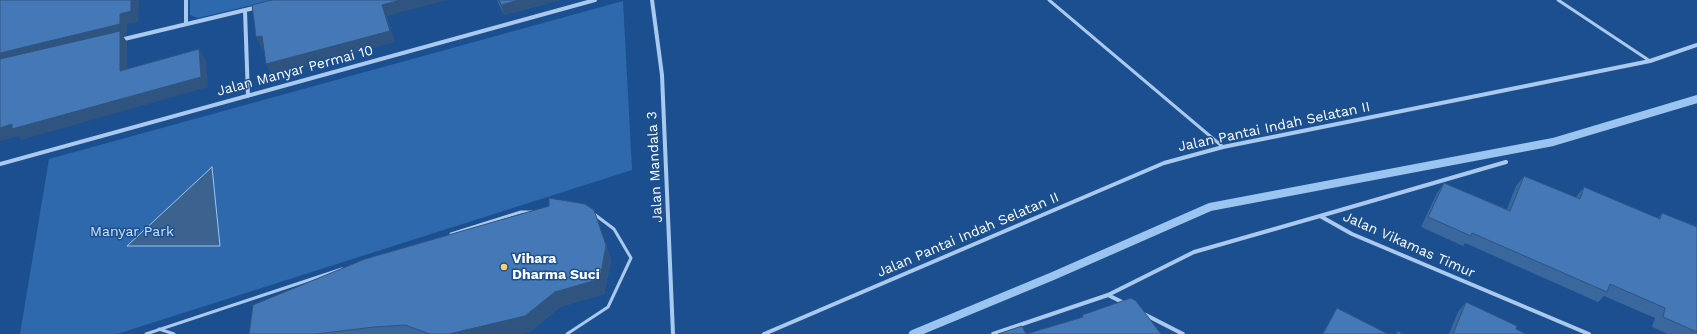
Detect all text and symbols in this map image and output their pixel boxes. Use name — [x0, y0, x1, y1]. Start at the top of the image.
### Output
street label: Jalan Manyar Permai 10 — [215, 42, 375, 100]
street label: Jalan Pantai Indah Selatan II — [1176, 98, 1372, 156]
street label: Jalan Mandala 3 — [644, 111, 666, 223]
street label: Jalan Pantai Indah Selatan II — [875, 189, 1061, 281]
street label: Jalan Vikamas Timur — [1340, 208, 1478, 282]
park label: Manyar Park — [90, 224, 174, 240]
place label: Vihara Dharma Suci — [512, 251, 600, 284]
marker: Vihara Dharma Suci — [499, 262, 509, 272]

